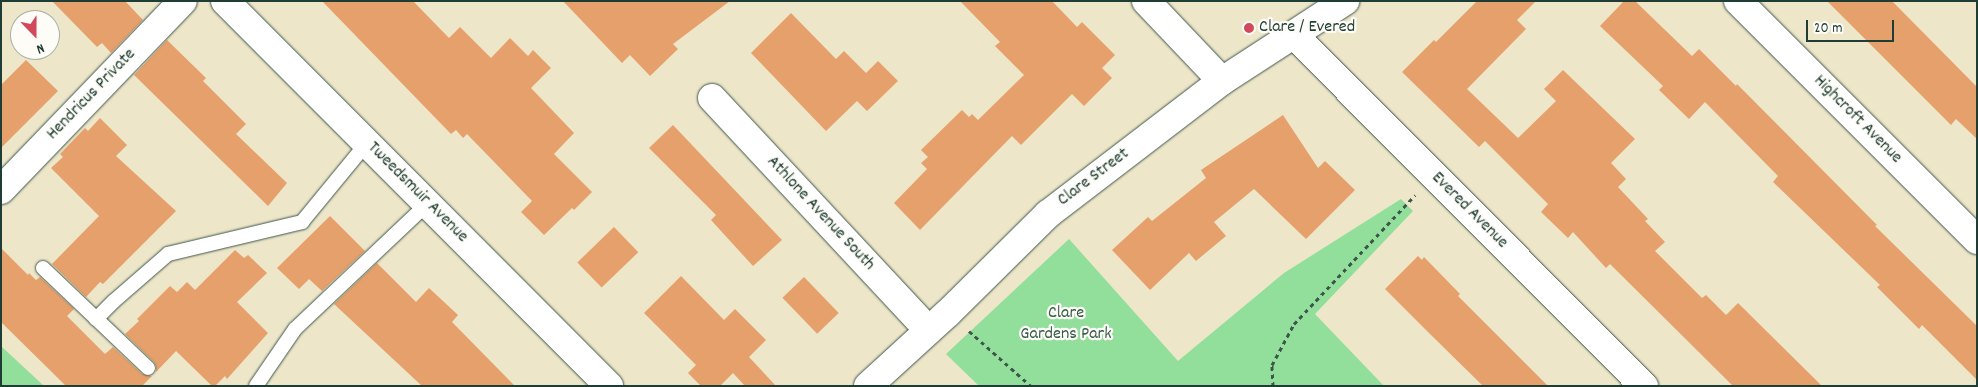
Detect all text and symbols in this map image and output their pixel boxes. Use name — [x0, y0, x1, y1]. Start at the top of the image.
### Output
north arrow — [10, 10, 60, 60]
scale bar — [1808, 10, 1896, 42]
place label: Clare / Evered — [1259, 17, 1355, 39]
text: 20 m — [1814, 18, 1842, 40]
marker: Clare / Evered — [1243, 22, 1255, 34]
text: N — [33, 37, 47, 59]
street label: Hendricus Private — [43, 45, 141, 145]
street label: Highcroft Avenue — [1808, 71, 1906, 169]
street label: Tweedsmuir Avenue — [362, 138, 472, 248]
street label: Clare Street — [1054, 144, 1134, 212]
street label: Athlone Avenue South — [761, 152, 879, 276]
street label: Evered Avenue — [1426, 168, 1512, 254]
park label: Clare Gardens Park — [1020, 304, 1112, 346]

